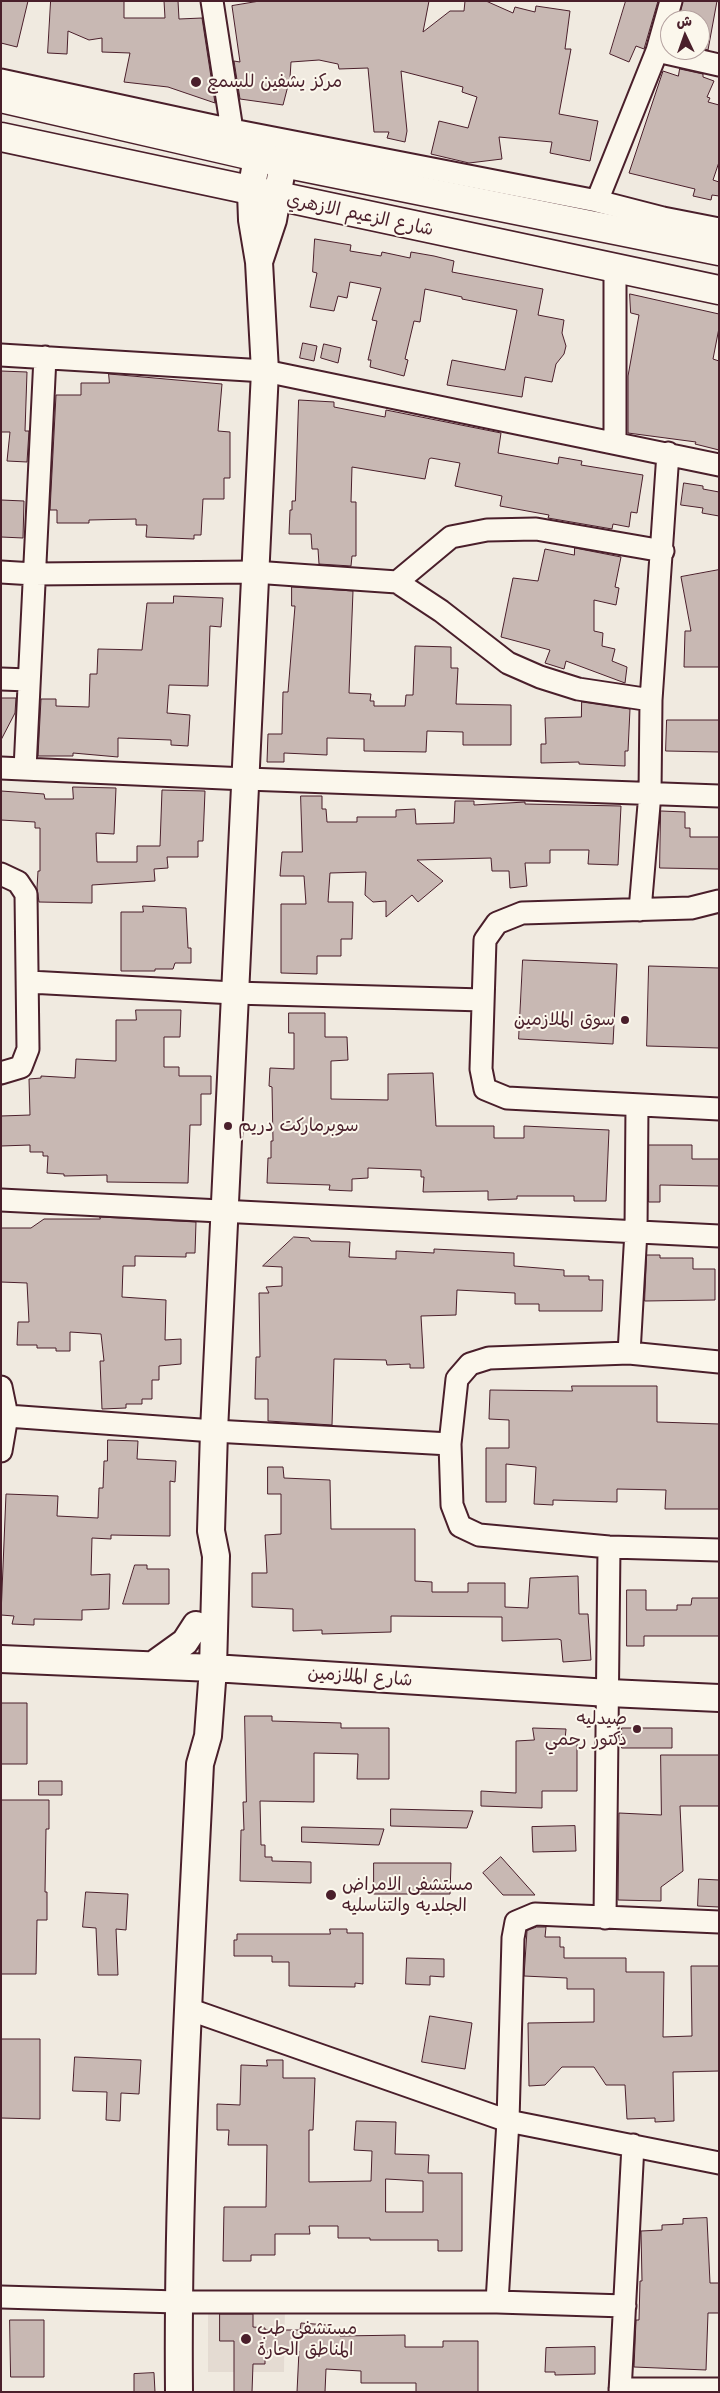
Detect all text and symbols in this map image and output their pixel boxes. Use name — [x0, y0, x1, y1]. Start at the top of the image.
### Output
north arrow — [660, 10, 710, 60]
text: ش — [676, 10, 692, 31]
place label: مركز يشفين للسمع — [207, 71, 342, 93]
marker: مركز يشفين للسمع — [189, 75, 203, 89]
street label: شارع الزعيم الازهري — [285, 189, 435, 241]
place label: سوق الملازمين — [514, 1009, 615, 1031]
marker: سوق الملازمين — [619, 1014, 631, 1026]
place label: سوبرماركت دريم — [238, 1115, 359, 1137]
marker: سوبرماركت دريم — [222, 1120, 234, 1132]
street label: شارع الملازمين — [307, 1663, 413, 1691]
place label: صيدليه دكتور رحمي — [545, 1708, 627, 1750]
marker: صيدليه دكتور رحمي — [631, 1723, 643, 1735]
place label: مستشفى الامراض الجلديه والتناسليه — [342, 1874, 473, 1916]
marker: مستشفى الامراض الجلديه والتناسليه — [324, 1888, 338, 1902]
place label: مستشفى طب المناطق الحارة — [257, 2318, 357, 2360]
marker: مستشفى طب المناطق الحارة — [239, 2332, 253, 2346]

